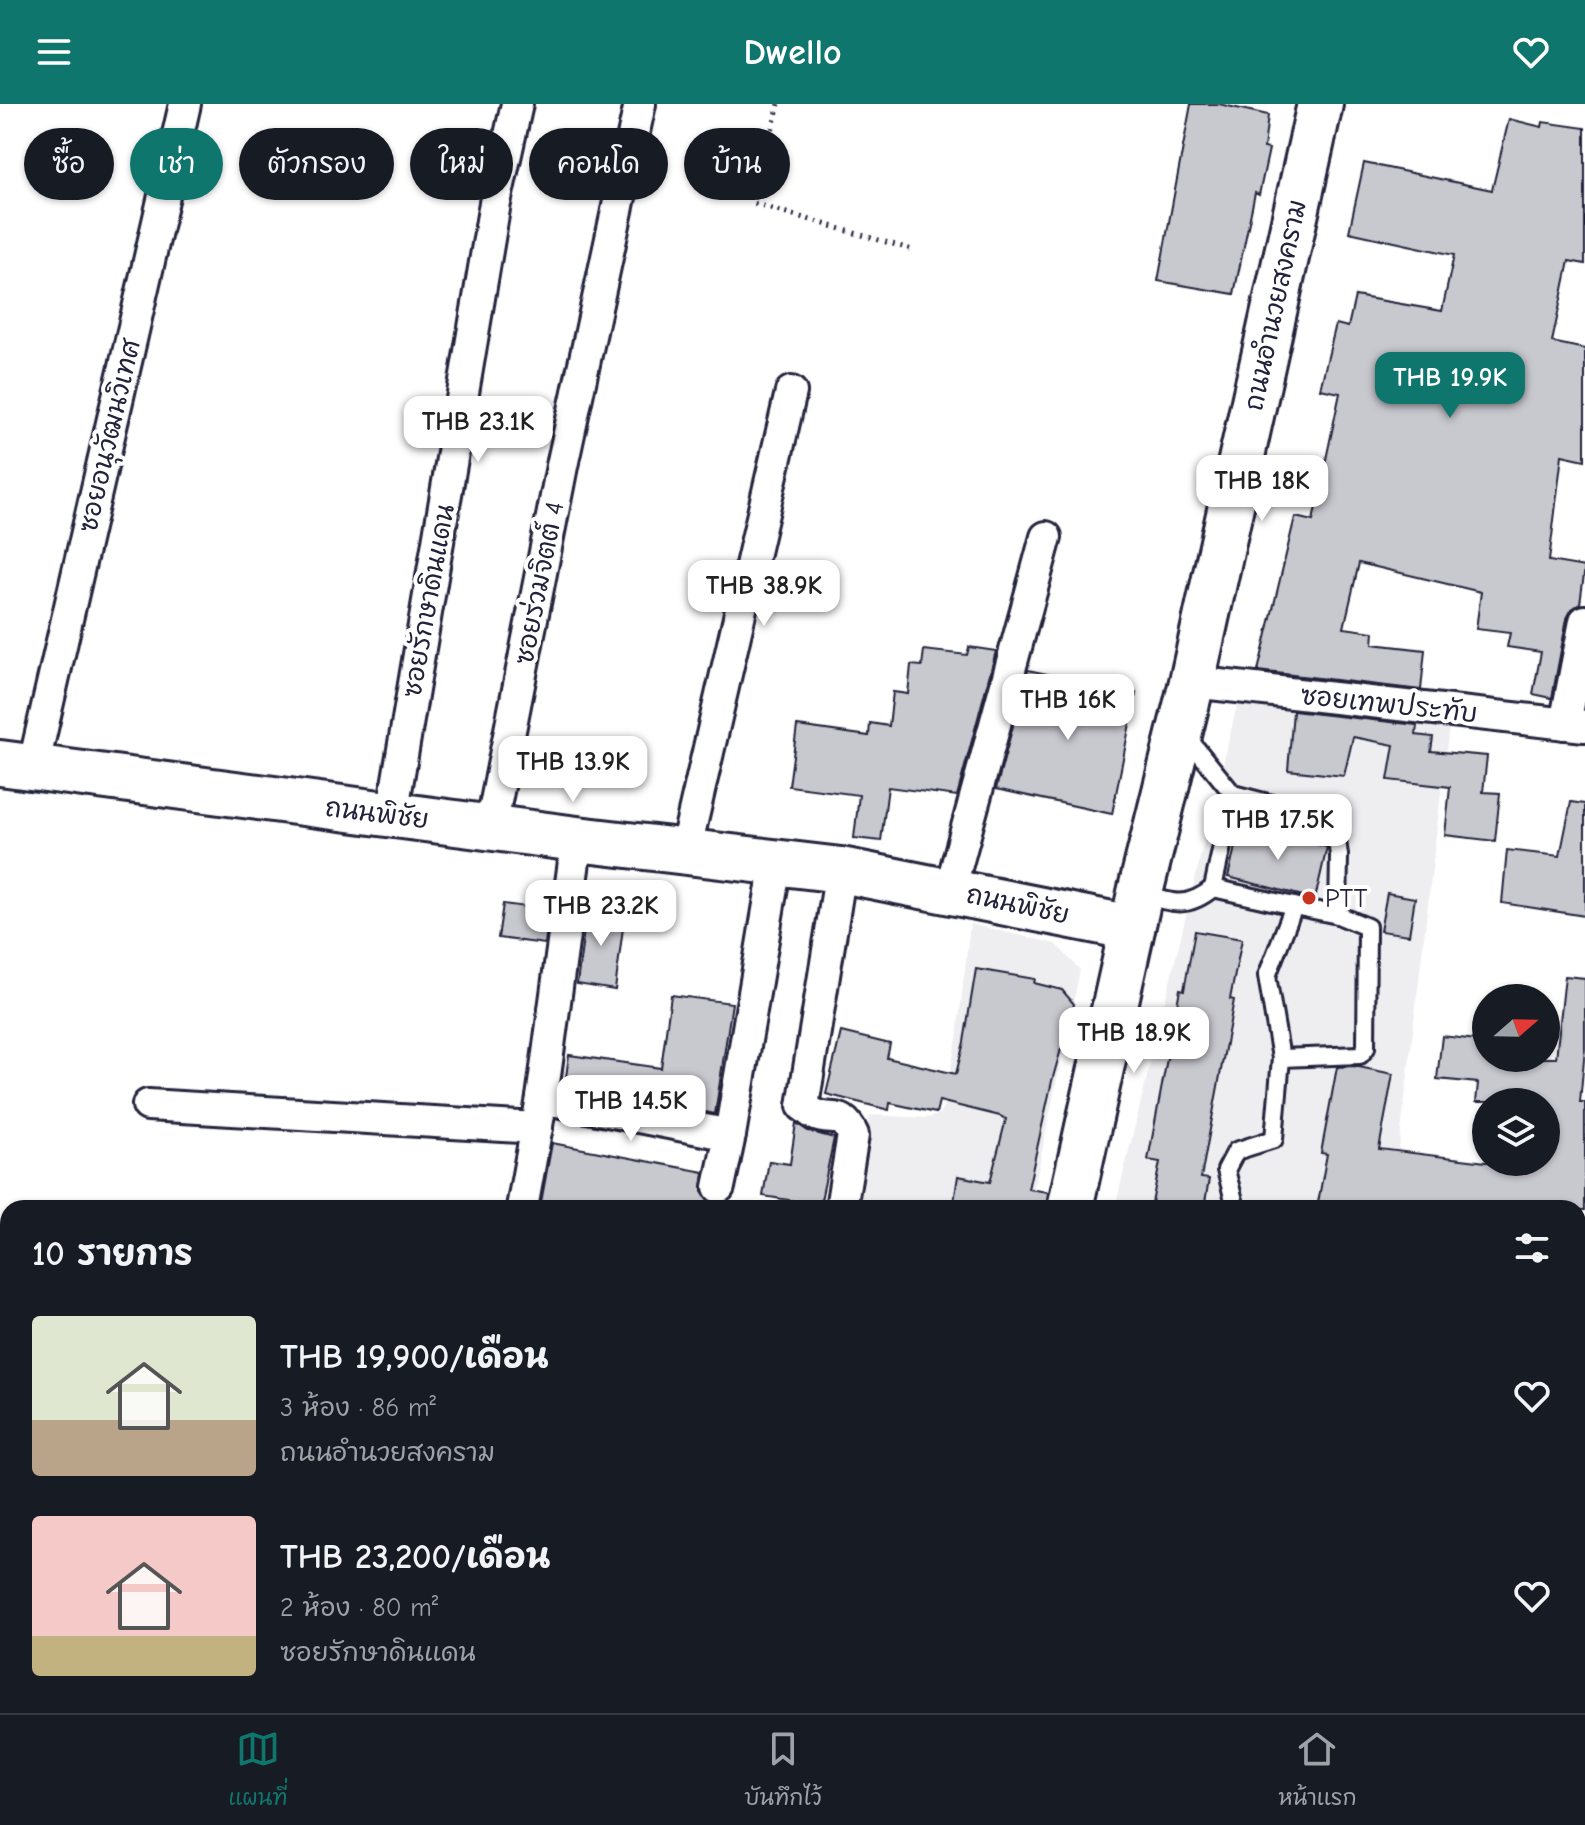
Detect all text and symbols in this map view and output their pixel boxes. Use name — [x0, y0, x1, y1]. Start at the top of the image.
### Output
icon: menu — [32, 30, 76, 74]
icon: heart — [1509, 30, 1553, 74]
text: Dwello — [743, 32, 842, 73]
chip: ซื้อ — [24, 128, 114, 200]
chip: เช่า — [130, 128, 223, 200]
chip: ตัวกรอง — [239, 128, 394, 200]
chip: ใหม่ — [410, 128, 513, 200]
chip: คอนโด — [529, 128, 668, 200]
chip: บ้าน — [684, 128, 790, 200]
street label: ถนนอำนวยสงคราม — [1238, 197, 1313, 413]
street label: ซอยอนุวัฒนวิเทศ — [72, 336, 150, 536]
pin: THB 19.9K — [1358, 352, 1542, 420]
text: THB 19.9K — [1393, 363, 1507, 393]
pin: THB 23.1K — [386, 396, 570, 464]
text: THB 23.1K — [422, 407, 534, 437]
pin: THB 18K — [1188, 455, 1336, 523]
text: THB 18K — [1214, 466, 1310, 496]
street label: ซอยร่วมจิตต์ 4 — [508, 499, 570, 667]
street label: ซอยรักษาดินแดน — [396, 502, 461, 700]
pin: THB 38.9K — [672, 560, 856, 628]
text: THB 38.9K — [706, 571, 822, 601]
pin: THB 16K — [994, 674, 1142, 742]
street label: ซอยเทพประทับ — [1299, 681, 1479, 729]
text: THB 16K — [1020, 685, 1116, 715]
pin: THB 13.9K — [481, 736, 665, 804]
text: THB 13.9K — [516, 747, 630, 777]
street label: ถนนพิชัย — [323, 792, 431, 835]
pin: THB 17.5K — [1186, 794, 1370, 862]
text: THB 17.5K — [1222, 805, 1334, 835]
street label: ถนนพิชัย — [964, 878, 1072, 930]
pin: THB 23.2K — [509, 880, 693, 948]
place label: PTT — [1325, 884, 1368, 914]
marker: PTT — [1300, 889, 1318, 907]
text: THB 23.2K — [543, 891, 659, 921]
north arrow — [1472, 984, 1560, 1072]
map controls — [1472, 984, 1560, 1176]
pin: THB 18.9K — [1042, 1007, 1226, 1075]
text: THB 18.9K — [1077, 1018, 1191, 1048]
pin: THB 14.5K — [539, 1075, 723, 1143]
text: THB 14.5K — [575, 1086, 687, 1116]
button: layers — [1472, 1088, 1560, 1176]
icon: filters — [1510, 1226, 1554, 1270]
text: 10 รายการ — [32, 1234, 193, 1274]
text: THB 19,900/เดือน — [280, 1337, 549, 1377]
icon: home — [96, 1348, 192, 1444]
icon: heart — [1510, 1374, 1554, 1418]
text: 3 ห้อง · 86 m² — [280, 1393, 436, 1423]
text: ถนนอำนวยสงคราม — [280, 1438, 495, 1468]
text: THB 23,200/เดือน — [280, 1537, 550, 1577]
icon: home — [96, 1548, 192, 1644]
icon: heart — [1510, 1574, 1554, 1618]
text: 2 ห้อง · 80 m² — [280, 1593, 438, 1623]
text: ซอยรักษาดินแดน — [280, 1638, 476, 1668]
tab: แผนที่ — [228, 1727, 288, 1813]
tab: บันทึกไว้ — [744, 1727, 822, 1813]
tab: หน้าแรก — [1278, 1727, 1357, 1813]

